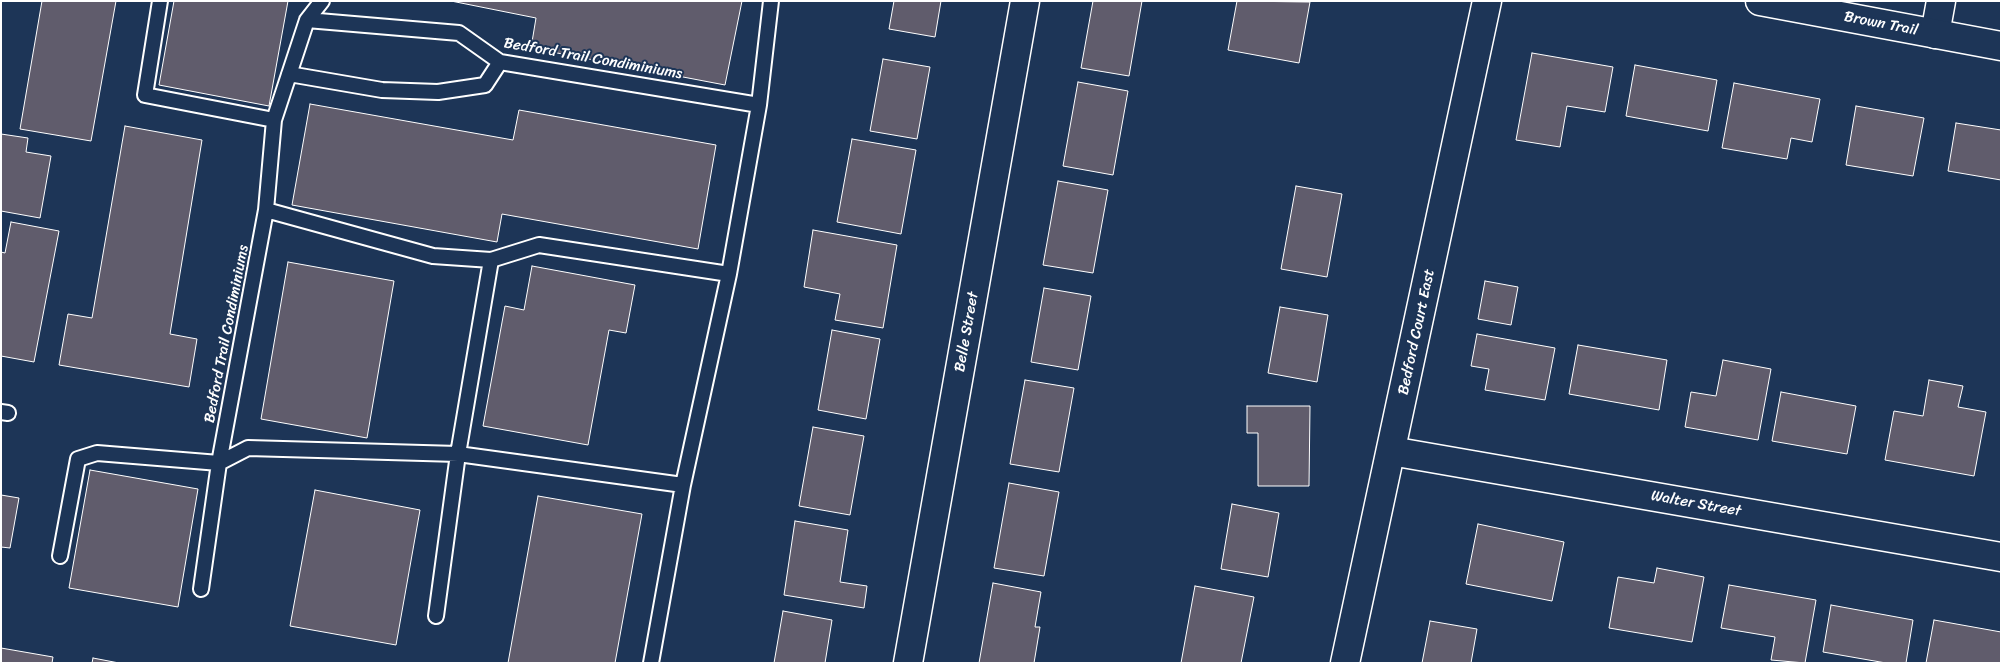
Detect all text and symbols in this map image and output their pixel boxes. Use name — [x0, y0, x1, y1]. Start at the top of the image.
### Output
street label: Brown Trail — [1843, 8, 1919, 40]
street label: Bedford Trail Condiminiums — [502, 34, 684, 84]
street label: Bedford Trail Condiminiums — [201, 244, 253, 424]
street label: Bedford Court East — [1395, 267, 1439, 397]
street label: Belle Street — [951, 291, 983, 373]
street label: Walter Street — [1649, 487, 1743, 521]

